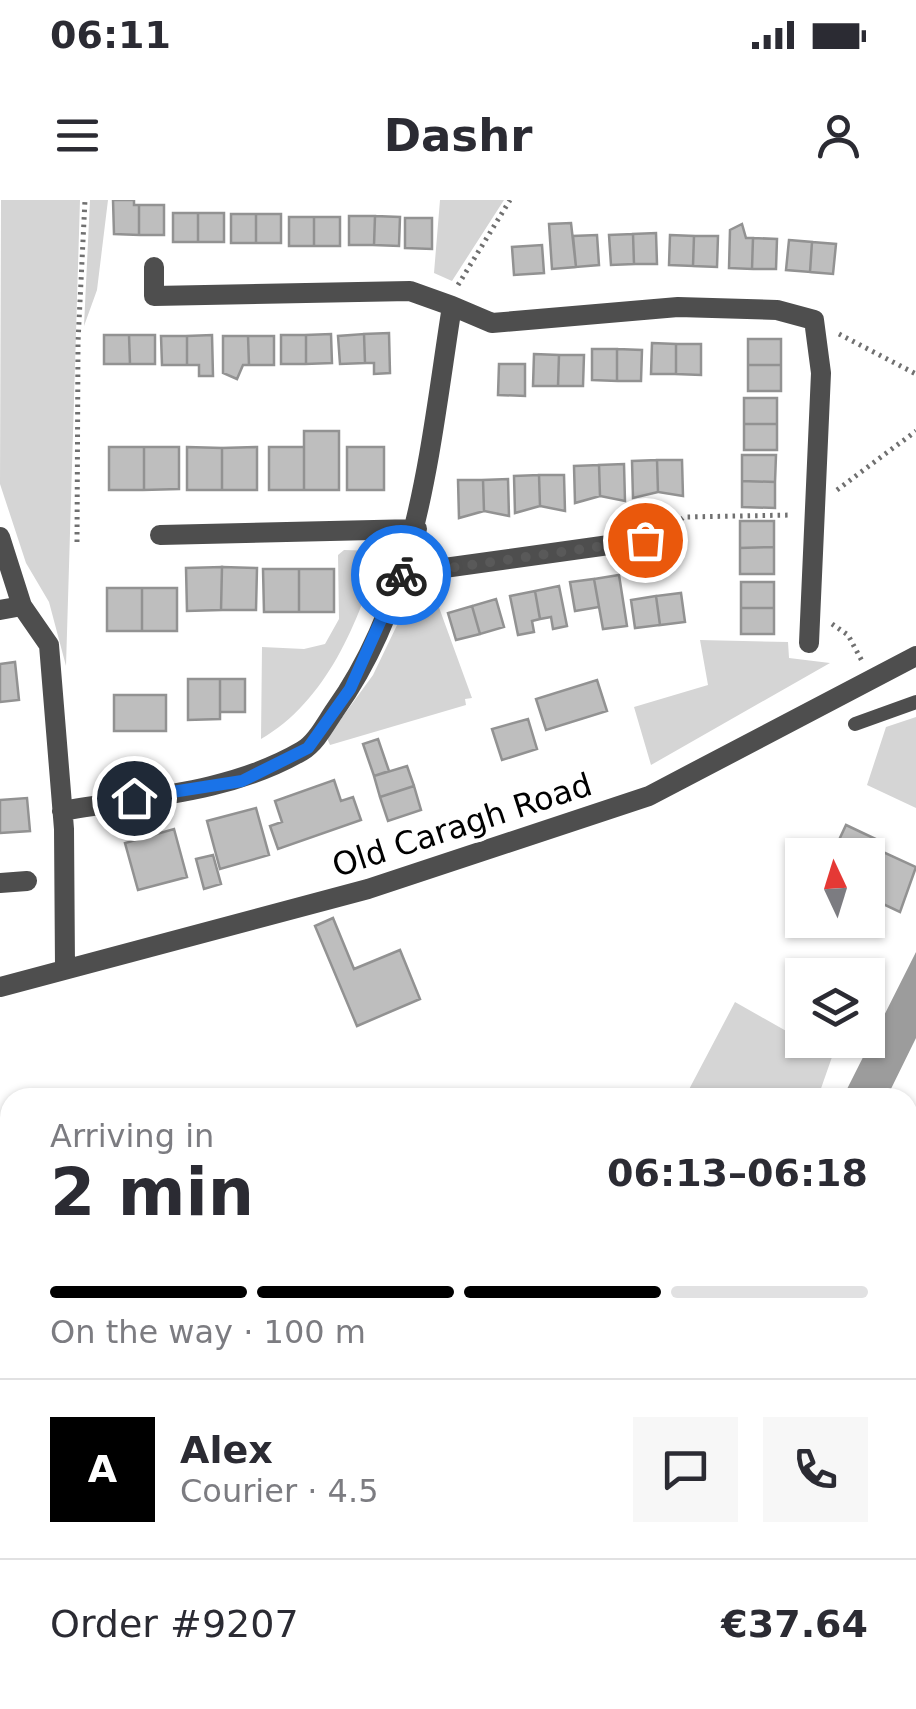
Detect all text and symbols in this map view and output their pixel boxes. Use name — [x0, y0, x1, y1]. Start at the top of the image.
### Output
text: 06:11 — [50, 13, 171, 57]
icon: menu — [50, 108, 105, 163]
icon: person — [811, 108, 866, 163]
text: Dashr — [384, 109, 532, 162]
pin — [603, 498, 688, 583]
icon: bag — [618, 513, 673, 568]
courier — [351, 525, 451, 625]
icon: bike — [374, 548, 429, 603]
pin — [92, 756, 177, 841]
street label: Old Caragh Road — [328, 765, 596, 885]
icon: home — [107, 771, 162, 826]
north arrow — [785, 838, 885, 938]
map controls — [785, 838, 885, 1058]
button: layers — [785, 958, 885, 1058]
text: Arriving in — [50, 1117, 214, 1155]
text: 06:13–06:18 — [607, 1151, 868, 1195]
text: 2 min — [50, 1155, 254, 1230]
text: On the way · 100 m — [50, 1313, 366, 1351]
button: chat — [633, 1417, 738, 1522]
button: phone — [763, 1417, 868, 1522]
text: Alex — [180, 1428, 273, 1472]
text: A — [88, 1447, 117, 1491]
text: Courier · 4.5 — [180, 1472, 379, 1510]
text: Order #9207 — [50, 1602, 299, 1646]
text: €37.64 — [721, 1602, 868, 1646]

